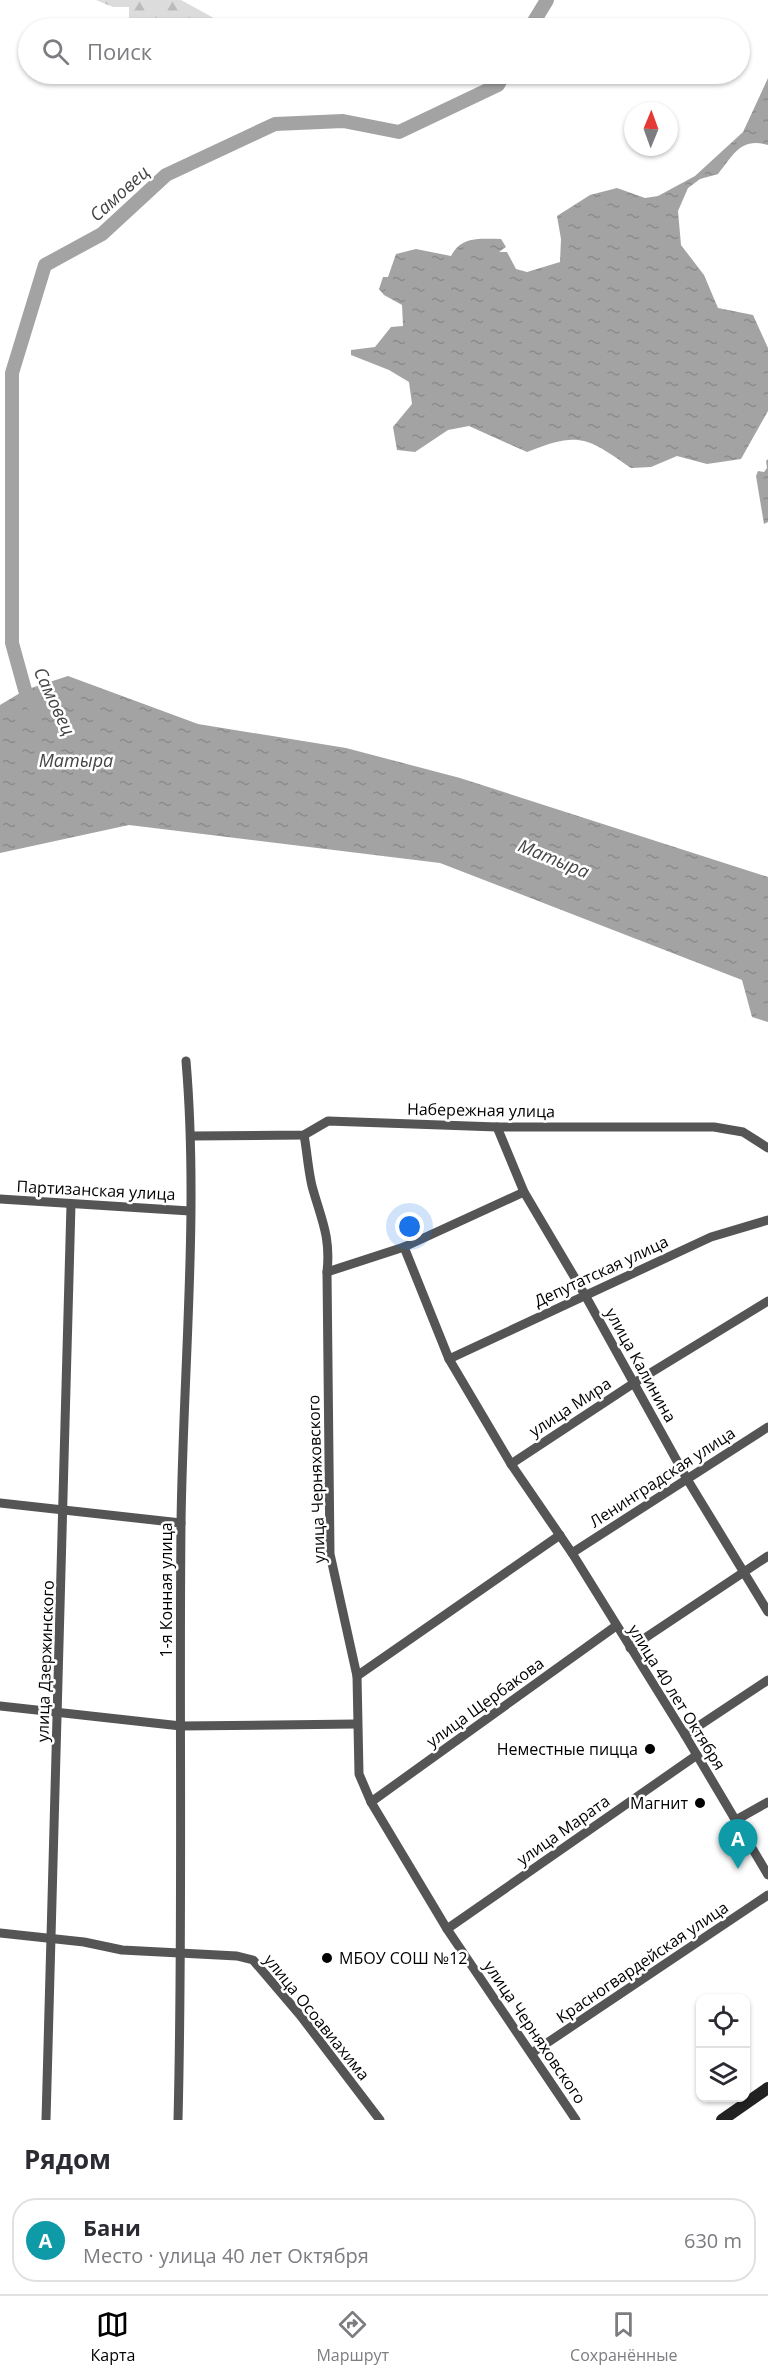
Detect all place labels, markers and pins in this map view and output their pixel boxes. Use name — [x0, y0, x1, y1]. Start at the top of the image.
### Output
place label: Неместные пицца — [497, 1738, 638, 1760]
marker: Неместные пицца — [643, 1742, 657, 1756]
place label: Магнит — [630, 1792, 688, 1814]
marker: Магнит — [693, 1796, 707, 1810]
pin: A — [718, 1820, 758, 1869]
place label: МБОУ СОШ №12 — [339, 1947, 467, 1969]
marker: МБОУ СОШ №12 — [320, 1951, 334, 1965]

